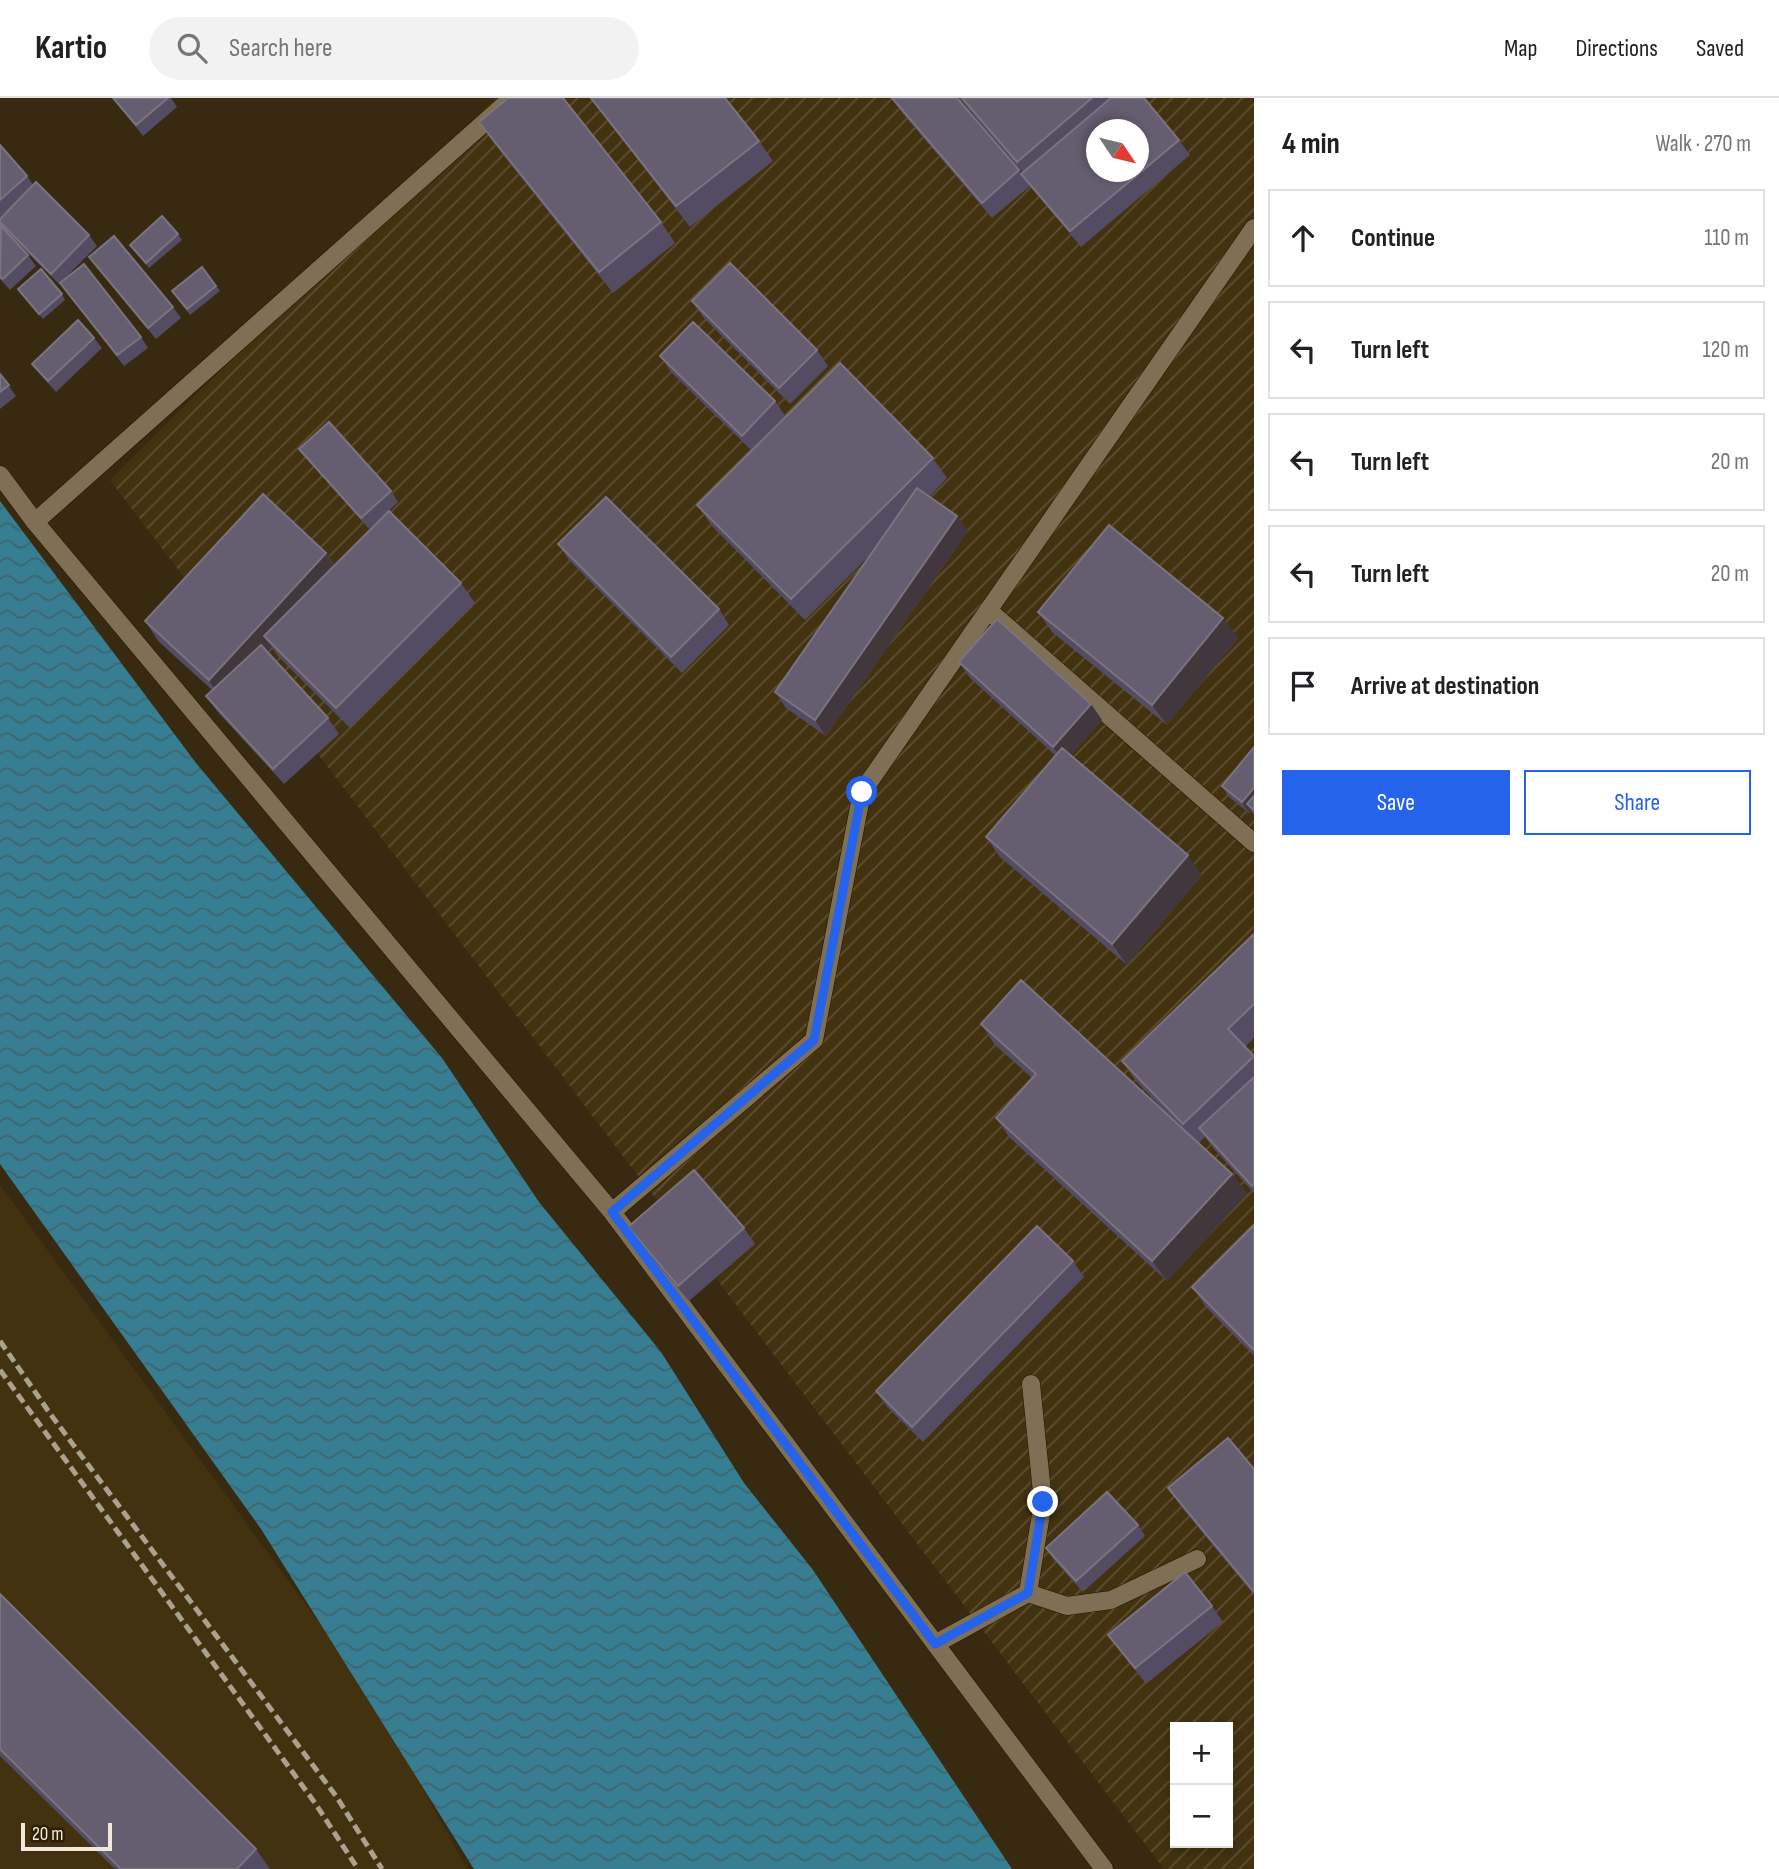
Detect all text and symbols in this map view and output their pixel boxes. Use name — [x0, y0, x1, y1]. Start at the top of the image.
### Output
search box — [149, 17, 639, 80]
text: Kartio — [35, 28, 107, 68]
icon: search — [173, 29, 211, 67]
text: Search here — [229, 33, 332, 64]
text: Map — [1504, 34, 1537, 63]
text: Directions — [1575, 34, 1658, 63]
text: Saved — [1696, 34, 1744, 63]
north arrow — [1086, 119, 1149, 182]
text: 4 min — [1282, 126, 1340, 162]
text: Walk · 270 m — [1656, 130, 1751, 158]
icon: ahead — [1284, 219, 1322, 257]
text: Continue — [1351, 223, 1435, 254]
text: 110 m — [1704, 224, 1749, 252]
icon: left — [1284, 331, 1322, 369]
text: Turn left — [1351, 335, 1429, 366]
text: 120 m — [1703, 336, 1749, 364]
icon: left — [1284, 443, 1322, 481]
text: Turn left — [1351, 447, 1429, 478]
text: 20 m — [1711, 448, 1749, 476]
icon: left — [1284, 555, 1322, 593]
text: Turn left — [1351, 559, 1429, 590]
text: 20 m — [1711, 560, 1749, 588]
icon: arrive — [1284, 667, 1322, 705]
text: Arrive at destination — [1351, 671, 1539, 702]
button: Save — [1282, 770, 1510, 835]
button: Share — [1524, 770, 1751, 835]
route start — [846, 776, 877, 807]
route end — [1027, 1486, 1058, 1517]
map controls — [1170, 1722, 1233, 1848]
button: + — [1170, 1722, 1233, 1785]
button: − — [1170, 1785, 1233, 1848]
scale bar — [21, 1820, 112, 1852]
text: 20 m — [32, 1823, 64, 1846]

